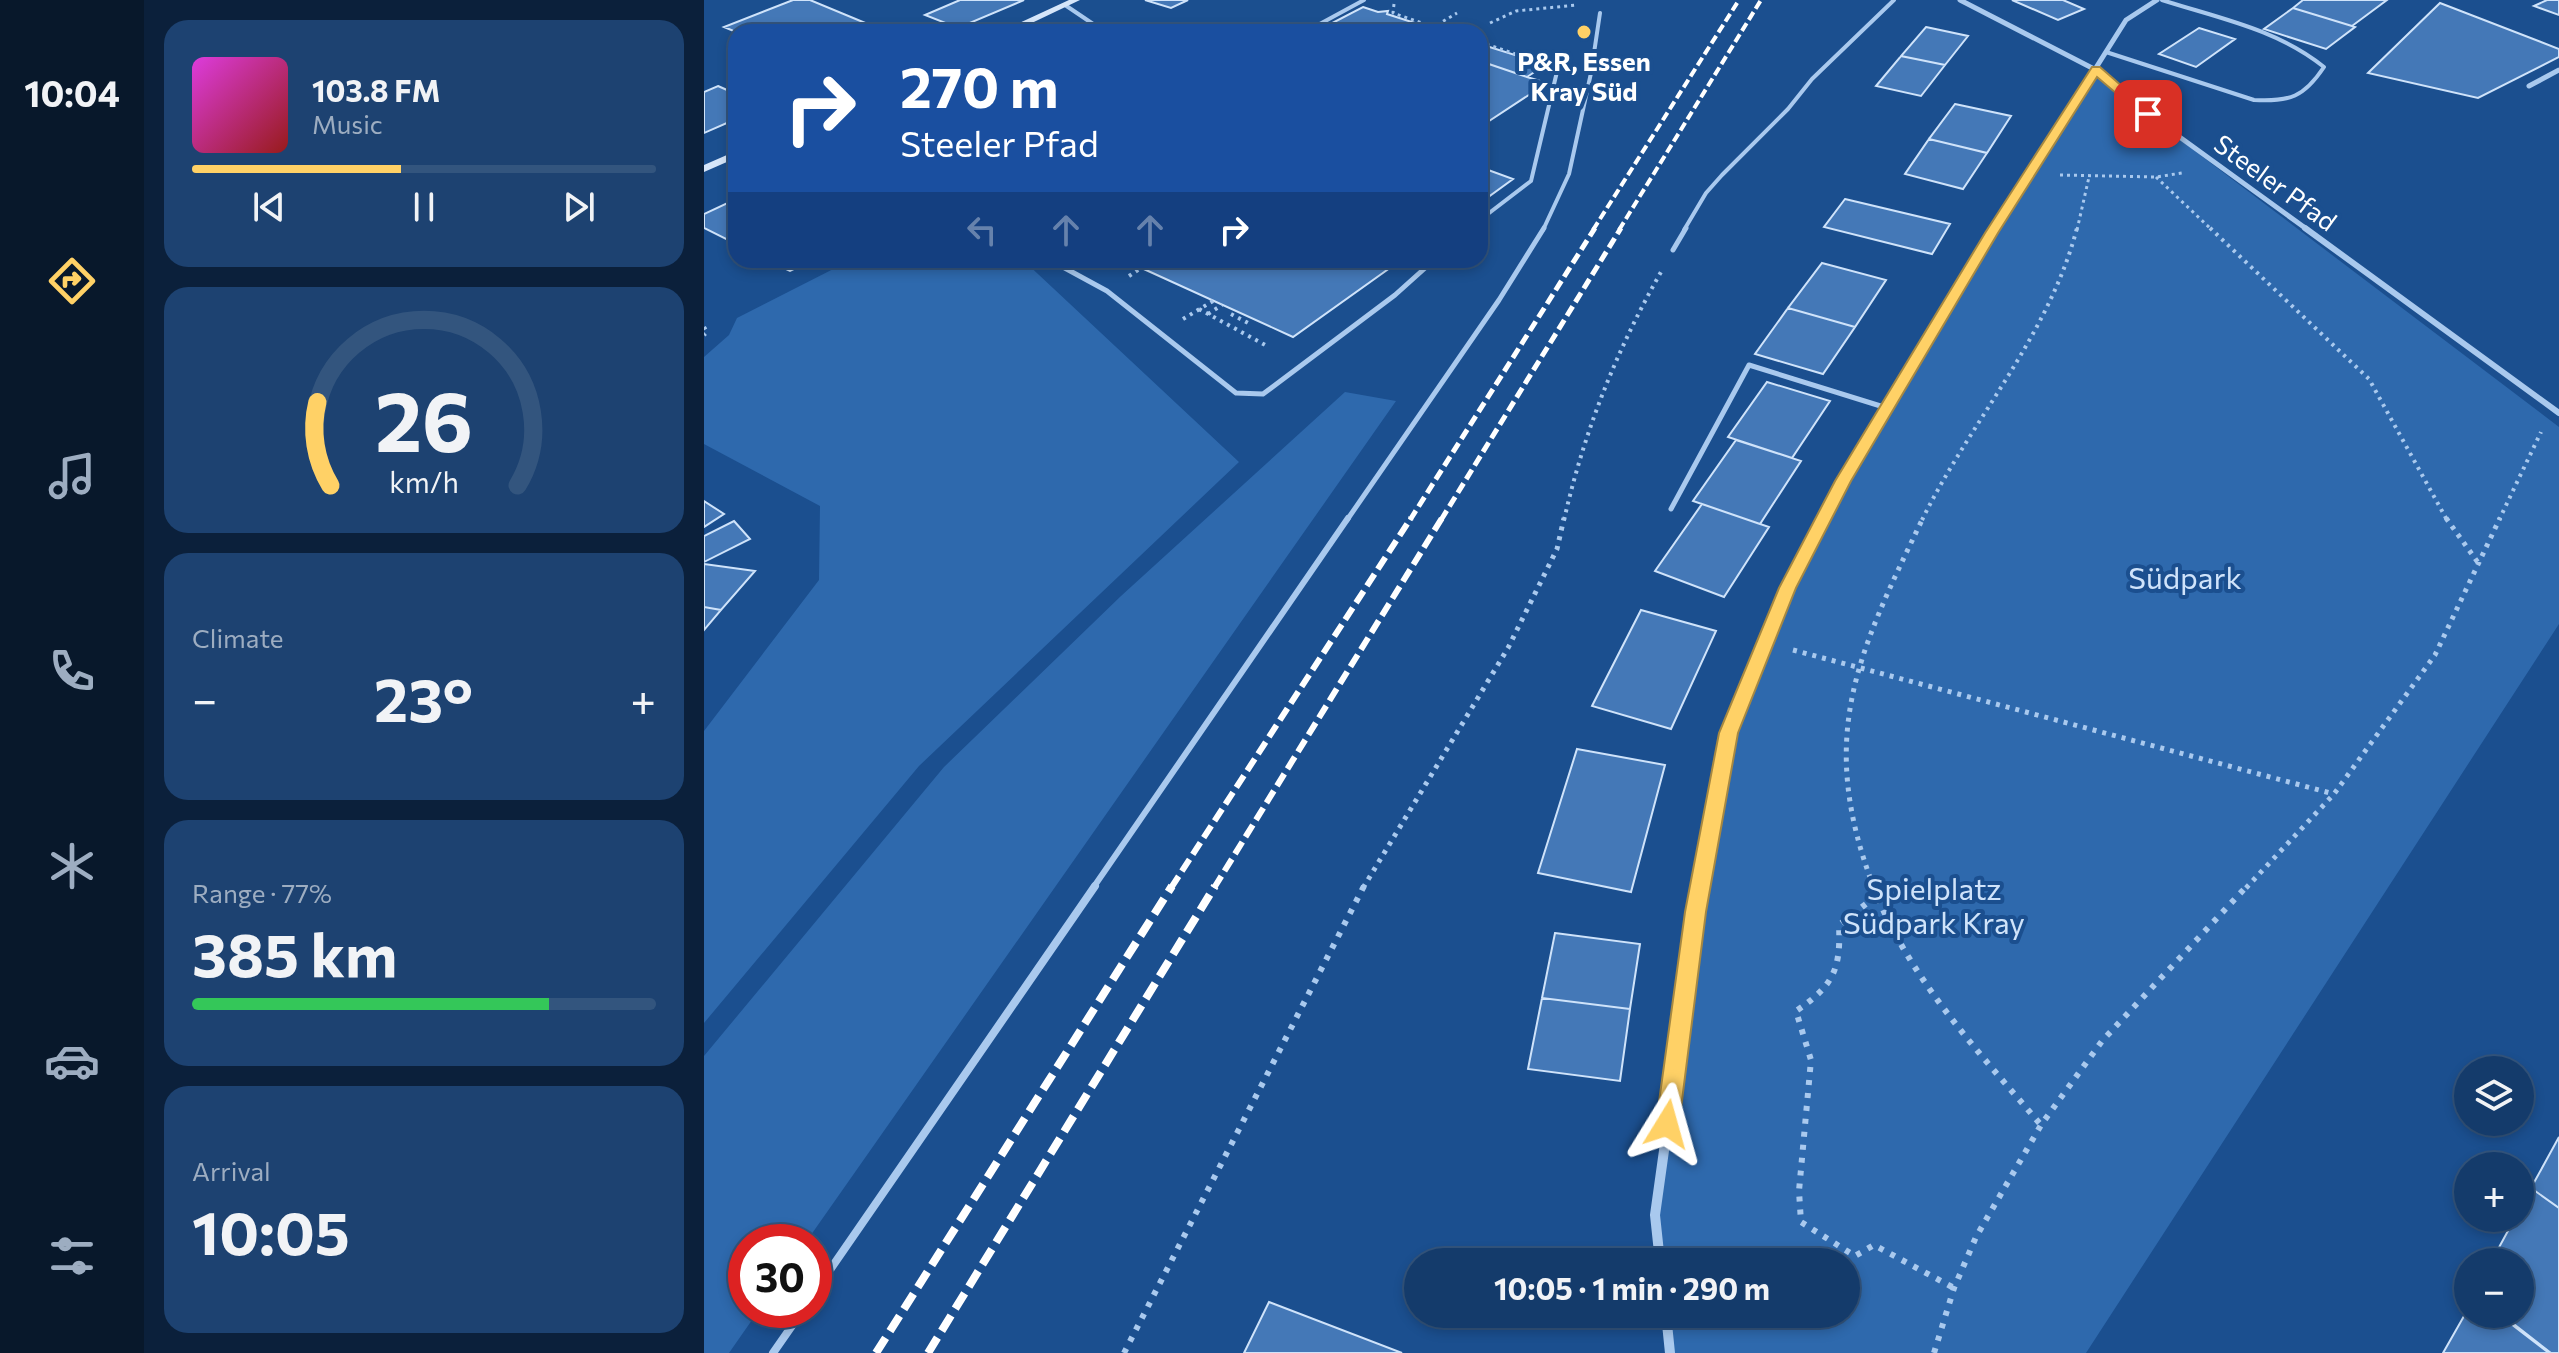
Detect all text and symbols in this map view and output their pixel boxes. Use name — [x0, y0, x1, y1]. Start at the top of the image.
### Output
marker: P&R, Essen Kray Süd — [1575, 23, 1593, 41]
place label: P&R, Essen Kray Süd — [1517, 45, 1651, 106]
text: 270 m — [900, 51, 1059, 120]
icon: right — [768, 56, 872, 160]
text: 10:04 — [24, 70, 120, 114]
text: 103.8 FM — [312, 71, 440, 108]
pin — [2114, 80, 2182, 148]
icon: arrive — [2126, 92, 2170, 136]
text: Music — [312, 108, 383, 139]
text: Steeler Pfad — [900, 120, 1099, 164]
street label: Steeler Pfad — [2209, 127, 2343, 237]
icon: previous — [247, 185, 291, 229]
icon: pause — [402, 185, 446, 229]
icon: next — [557, 185, 601, 229]
icon: left — [960, 208, 1004, 252]
icon: ahead — [1044, 208, 1088, 252]
icon: ahead — [1128, 208, 1172, 252]
icon: right — [1212, 208, 1256, 252]
icon: directions — [44, 253, 100, 309]
text: 26 — [375, 366, 473, 468]
icon: music — [44, 448, 100, 504]
text: km/h — [389, 464, 459, 499]
park label: Südpark — [2128, 558, 2242, 595]
text: Climate — [192, 622, 284, 653]
icon: phone — [44, 643, 100, 699]
text: 23° — [374, 661, 473, 734]
text: − — [192, 671, 217, 725]
text: + — [630, 671, 656, 725]
icon: climate — [44, 838, 100, 894]
park label: Spielplatz Südpark Kray — [1843, 869, 2025, 940]
text: Range · 77% — [192, 877, 332, 908]
text: 385 km — [192, 916, 397, 989]
icon: car — [44, 1033, 100, 1089]
map controls — [2454, 1056, 2534, 1328]
button: layers — [2454, 1056, 2534, 1136]
position arrow — [1625, 1082, 1709, 1166]
button: + — [2454, 1152, 2534, 1232]
text: Arrival — [192, 1155, 271, 1186]
text: 10:05 — [192, 1194, 350, 1267]
speed limit sign: 30 — [728, 1224, 832, 1328]
icon: filters — [44, 1228, 100, 1284]
button: − — [2454, 1248, 2534, 1328]
text: 10:05 · 1 min · 290 m — [1494, 1269, 1770, 1306]

